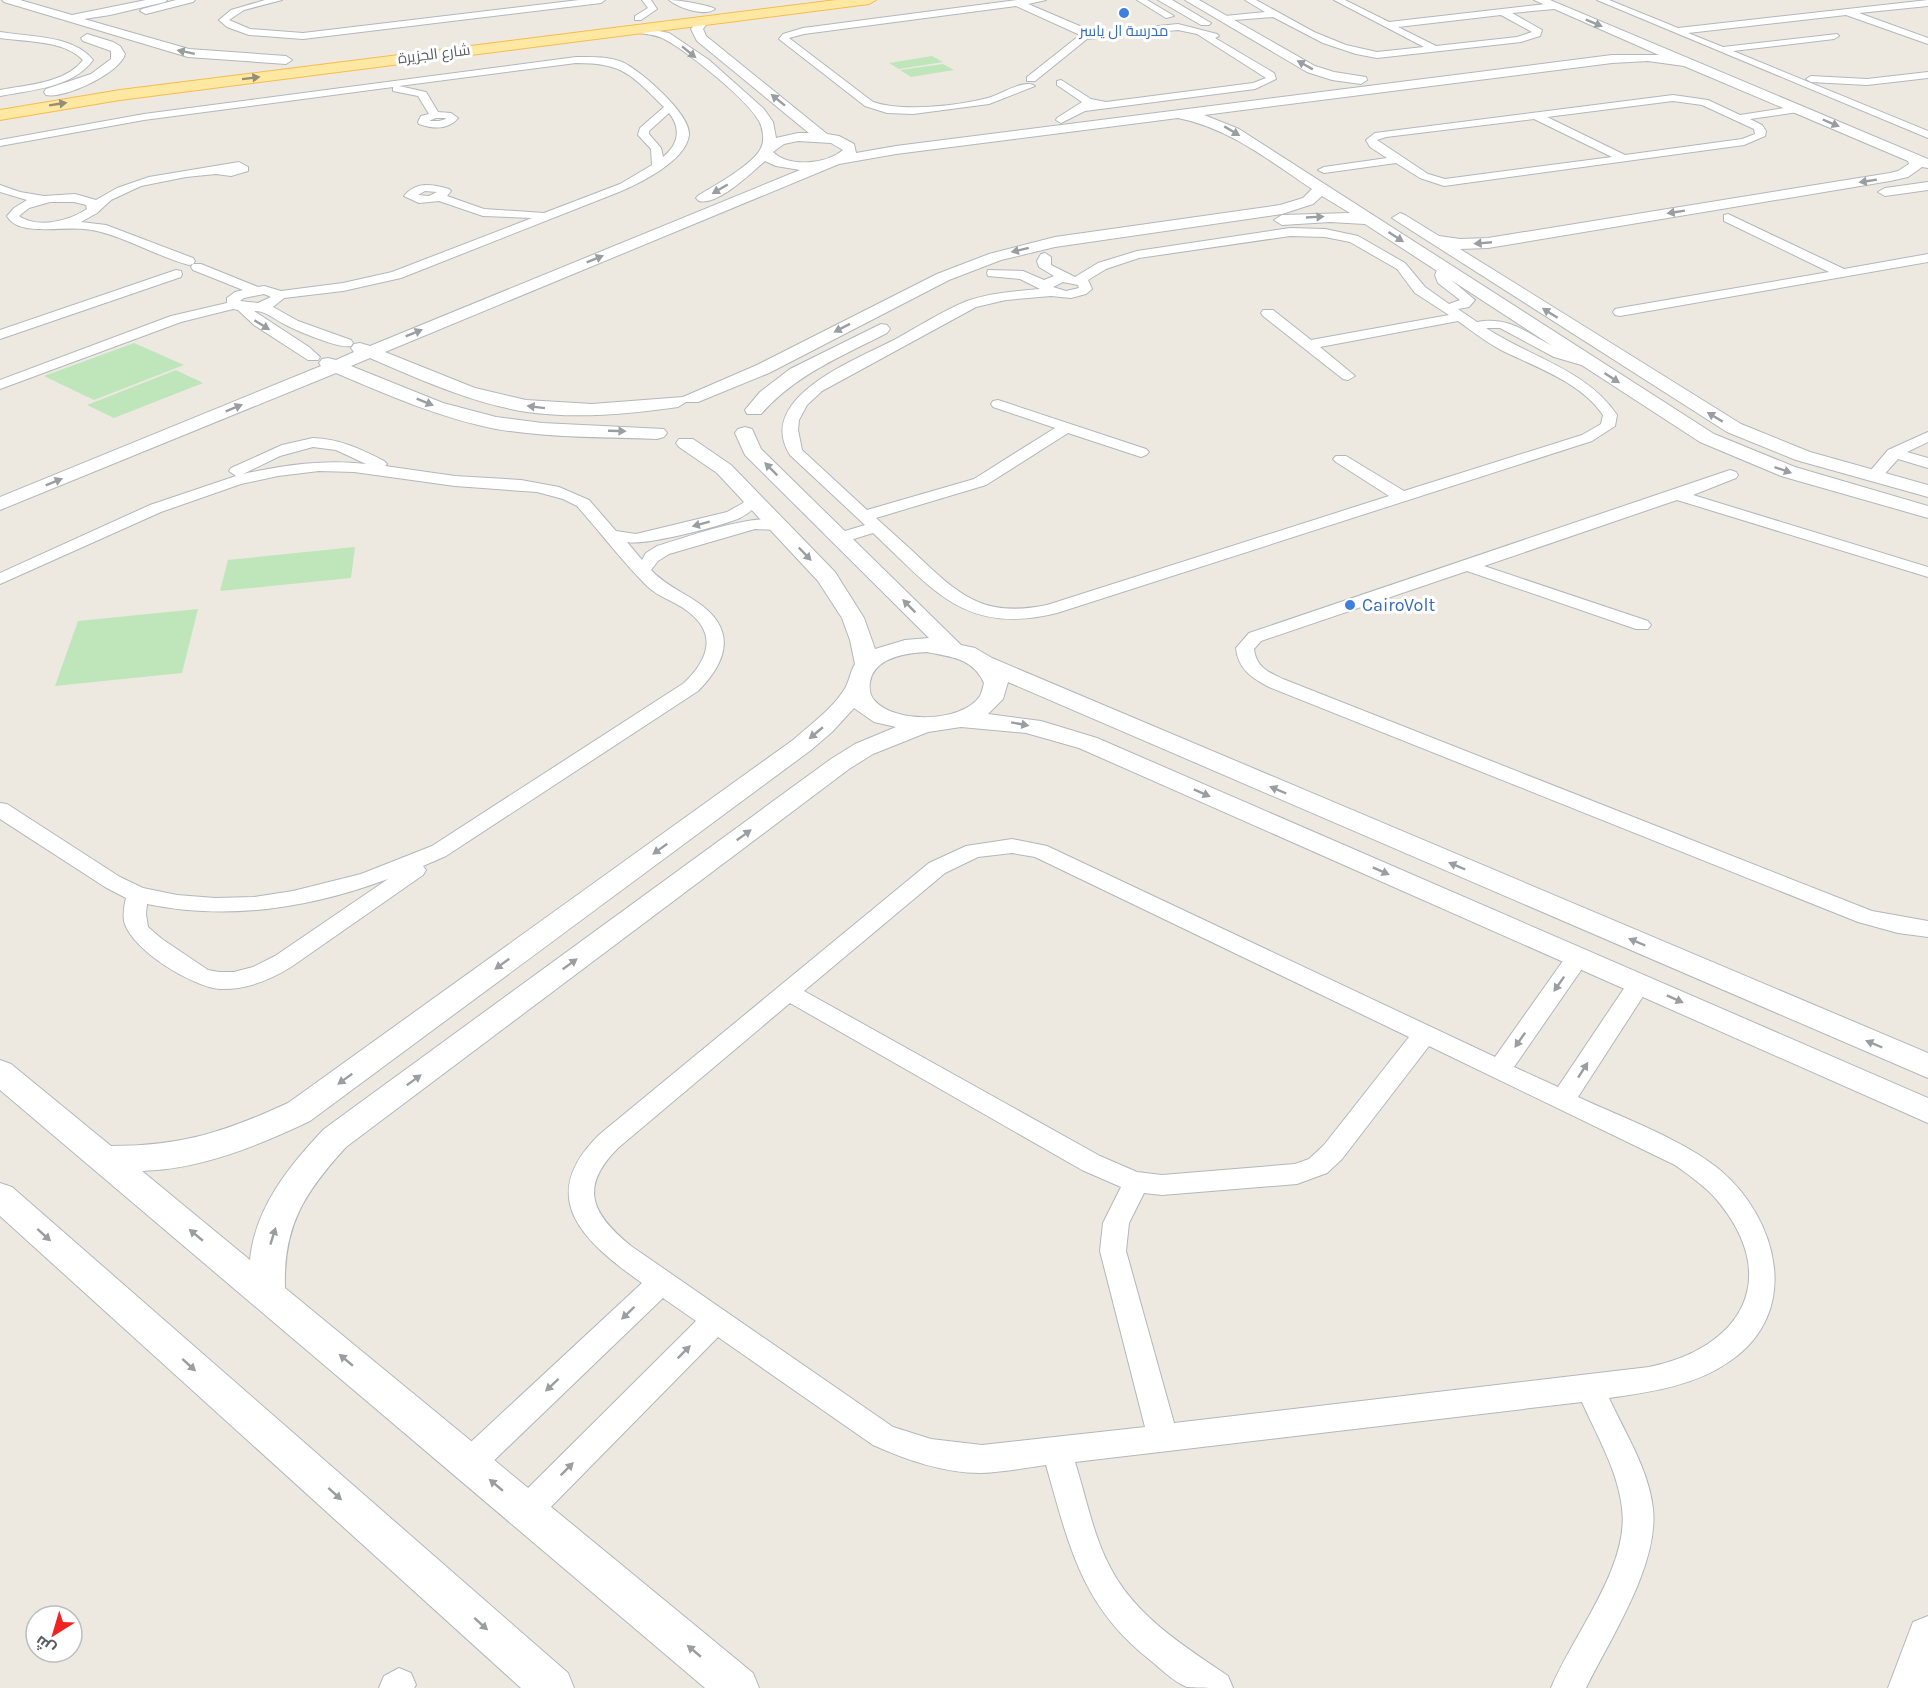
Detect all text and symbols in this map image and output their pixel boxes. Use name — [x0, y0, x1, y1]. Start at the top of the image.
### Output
marker: مدرسة ال ياسر — [1117, 6, 1131, 20]
one-way arrow — [1585, 18, 1603, 28]
place label: مدرسة ال ياسر — [1079, 22, 1168, 40]
street label: شارع الجزيرة — [397, 41, 471, 69]
one-way arrow — [682, 45, 697, 57]
one-way arrow — [176, 47, 195, 56]
one-way arrow — [1296, 60, 1313, 70]
one-way arrow — [241, 73, 260, 83]
one-way arrow — [770, 94, 786, 107]
one-way arrow — [48, 100, 67, 109]
one-way arrow — [1823, 118, 1841, 128]
one-way arrow — [1224, 126, 1240, 137]
one-way arrow — [1858, 177, 1877, 186]
one-way arrow — [711, 184, 728, 194]
one-way arrow — [1666, 208, 1685, 217]
one-way arrow — [1306, 213, 1325, 222]
one-way arrow — [1388, 231, 1404, 242]
one-way arrow — [1474, 238, 1493, 248]
one-way arrow — [1011, 246, 1029, 256]
one-way arrow — [586, 254, 603, 263]
one-way arrow — [1542, 307, 1558, 318]
one-way arrow — [254, 319, 270, 330]
one-way arrow — [834, 324, 851, 333]
one-way arrow — [406, 328, 424, 338]
one-way arrow — [1604, 372, 1620, 383]
one-way arrow — [417, 397, 435, 407]
one-way arrow — [526, 402, 545, 412]
one-way arrow — [226, 403, 243, 412]
one-way arrow — [1707, 411, 1723, 422]
one-way arrow — [607, 426, 626, 435]
one-way arrow — [764, 462, 778, 476]
one-way arrow — [1774, 466, 1792, 476]
one-way arrow — [45, 477, 63, 486]
one-way arrow — [692, 519, 710, 529]
one-way arrow — [797, 546, 811, 560]
place label: CairoVolt — [1362, 594, 1436, 616]
marker: CairoVolt — [1343, 598, 1357, 612]
one-way arrow — [901, 599, 916, 613]
one-way arrow — [1011, 720, 1030, 729]
one-way arrow — [809, 726, 824, 739]
one-way arrow — [1269, 784, 1287, 794]
one-way arrow — [1194, 788, 1212, 798]
one-way arrow — [736, 829, 752, 841]
one-way arrow — [652, 843, 668, 855]
one-way arrow — [1448, 861, 1466, 871]
one-way arrow — [1372, 866, 1390, 876]
one-way arrow — [1628, 938, 1645, 947]
one-way arrow — [494, 958, 510, 970]
one-way arrow — [563, 958, 578, 970]
one-way arrow — [1553, 975, 1565, 991]
one-way arrow — [1666, 995, 1684, 1005]
one-way arrow — [1514, 1031, 1526, 1047]
one-way arrow — [1865, 1039, 1883, 1048]
one-way arrow — [1577, 1062, 1588, 1078]
one-way arrow — [337, 1073, 353, 1085]
one-way arrow — [406, 1074, 421, 1086]
one-way arrow — [269, 1227, 278, 1245]
one-way arrow — [36, 1228, 51, 1241]
one-way arrow — [189, 1229, 204, 1242]
one-way arrow — [620, 1306, 635, 1320]
one-way arrow — [677, 1346, 691, 1360]
one-way arrow — [339, 1354, 354, 1367]
one-way arrow — [182, 1358, 197, 1372]
one-way arrow — [545, 1378, 560, 1391]
one-way arrow — [560, 1463, 574, 1477]
one-way arrow — [489, 1479, 504, 1492]
one-way arrow — [327, 1487, 342, 1500]
north arrow — [24, 1604, 84, 1664]
one-way arrow — [473, 1617, 488, 1630]
text: ش — [31, 1632, 59, 1659]
one-way arrow — [686, 1645, 701, 1657]

